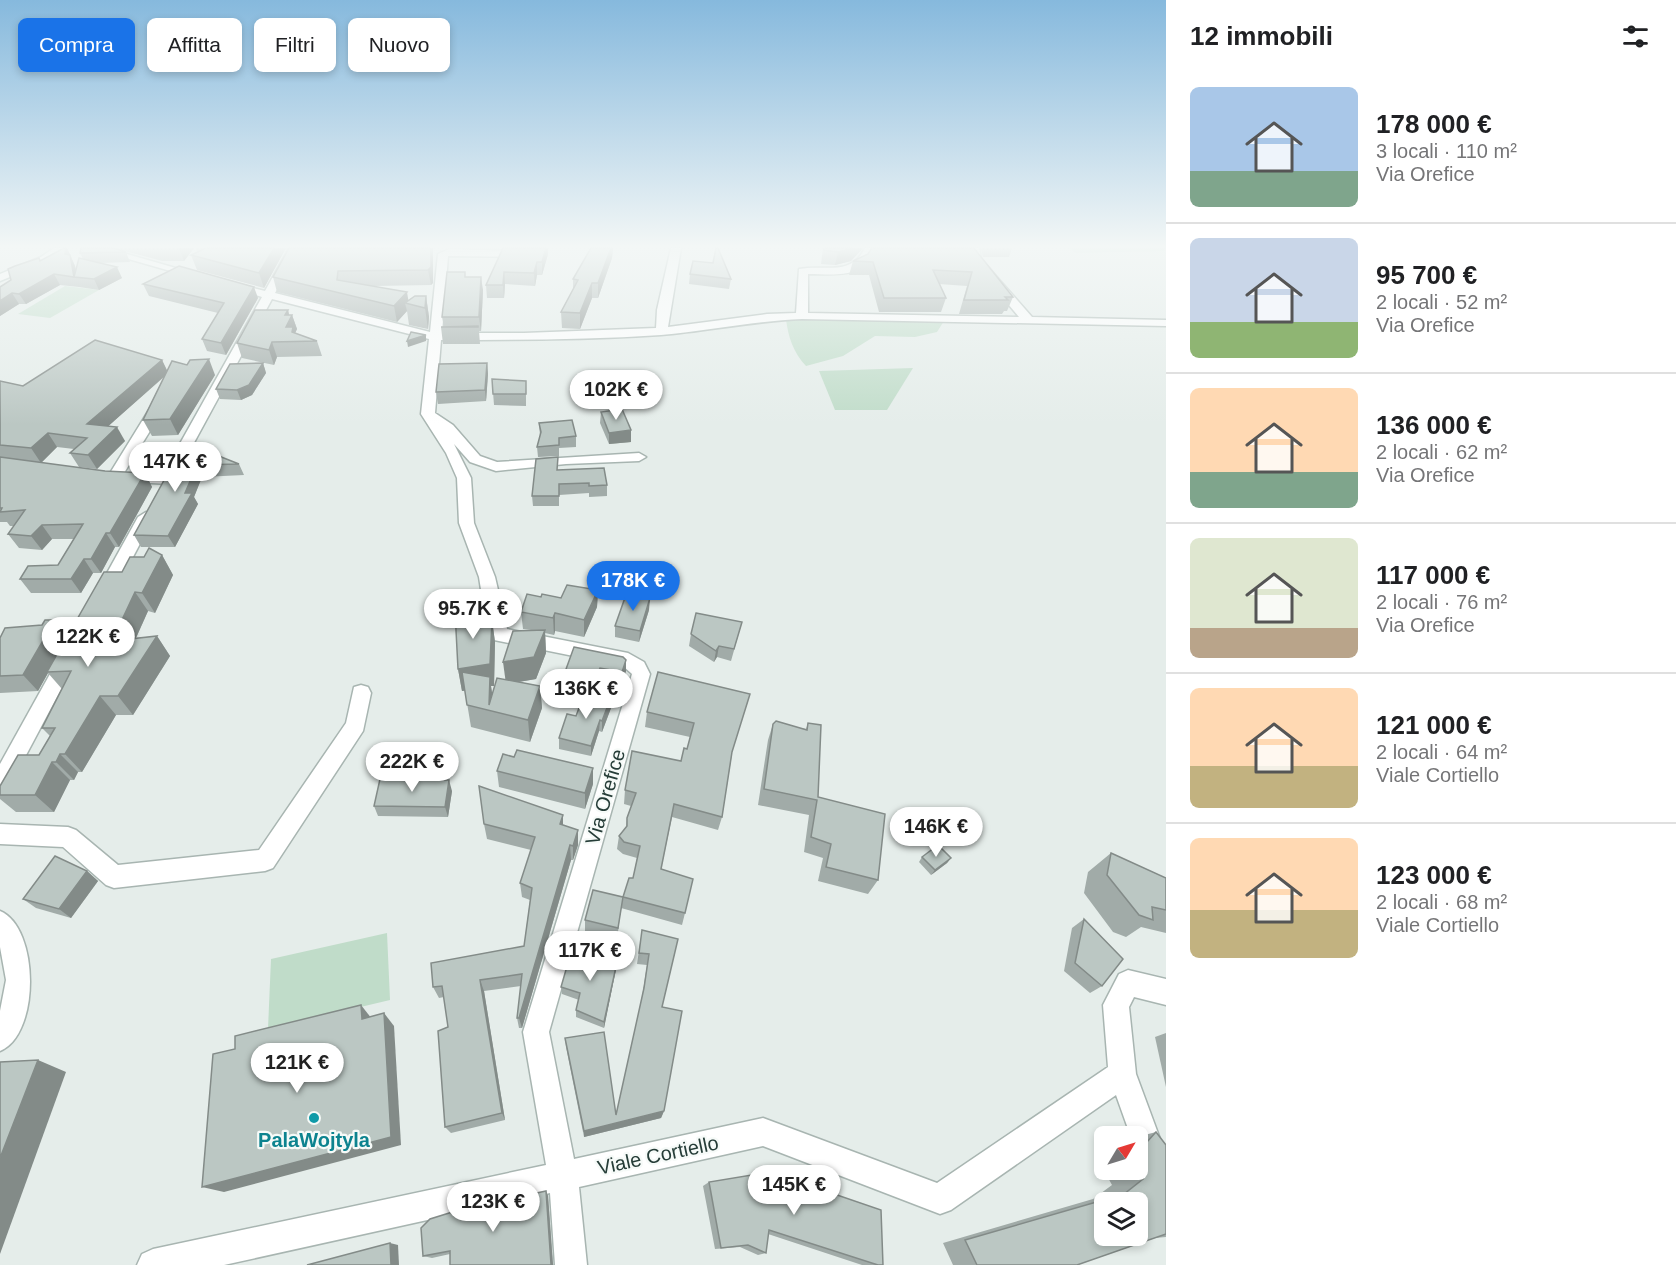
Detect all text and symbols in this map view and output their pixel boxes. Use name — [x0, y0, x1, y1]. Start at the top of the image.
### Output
chip: Compra — [18, 18, 135, 72]
chip: Affitta — [147, 18, 242, 72]
chip: Filtri — [254, 18, 336, 72]
chip: Nuovo — [348, 18, 450, 72]
icon: filters — [1619, 20, 1652, 53]
text: 12 immobili — [1190, 21, 1333, 51]
text: 178 000 € — [1376, 109, 1492, 139]
icon: home — [1238, 111, 1310, 183]
text: 3 locali · 110 m² — [1376, 140, 1517, 162]
text: Via Orefice — [1376, 163, 1475, 185]
text: 95 700 € — [1376, 260, 1477, 290]
icon: home — [1238, 262, 1310, 334]
text: 2 locali · 52 m² — [1376, 291, 1507, 313]
text: Via Orefice — [1376, 314, 1475, 336]
pin: 102K € — [567, 370, 665, 421]
text: 102K € — [584, 378, 648, 400]
text: 136 000 € — [1376, 410, 1492, 440]
icon: home — [1238, 412, 1310, 484]
text: 2 locali · 62 m² — [1376, 441, 1507, 463]
pin: 147K € — [126, 442, 224, 493]
text: 147K € — [143, 450, 207, 472]
text: Via Orefice — [1376, 464, 1475, 486]
text: 117 000 € — [1376, 560, 1490, 590]
pin: 178K € — [584, 561, 682, 612]
icon: home — [1238, 562, 1310, 634]
text: 178K € — [601, 569, 665, 591]
pin: 95.7K € — [418, 589, 528, 640]
text: 2 locali · 76 m² — [1376, 591, 1507, 613]
text: 95.7K € — [438, 597, 508, 619]
text: Via Orefice — [1376, 614, 1475, 636]
pin: 122K € — [39, 617, 137, 668]
text: 122K € — [56, 625, 120, 647]
pin: 136K € — [537, 669, 635, 720]
text: 136K € — [554, 677, 618, 699]
text: 121 000 € — [1376, 710, 1492, 740]
icon: home — [1238, 712, 1310, 784]
text: 2 locali · 64 m² — [1376, 741, 1507, 763]
pin: 222K € — [363, 742, 461, 793]
street label: Via Orefice — [581, 747, 629, 847]
text: 222K € — [380, 750, 444, 772]
text: Viale Cortiello — [1376, 764, 1499, 786]
pin: 146K € — [887, 807, 985, 858]
text: 146K € — [904, 815, 968, 837]
text: 123 000 € — [1376, 860, 1492, 890]
icon: home — [1238, 862, 1310, 934]
text: 2 locali · 68 m² — [1376, 891, 1507, 913]
text: Viale Cortiello — [1376, 914, 1499, 936]
pin: 117K € — [541, 931, 639, 982]
text: 117K € — [558, 939, 622, 961]
pin: 121K € — [248, 1043, 346, 1094]
text: 121K € — [265, 1051, 329, 1073]
marker: PalaWojtyla — [307, 1111, 321, 1125]
north arrow — [1094, 1126, 1148, 1180]
map controls — [1094, 1126, 1148, 1246]
place label: PalaWojtyla — [258, 1129, 371, 1151]
street label: Viale Cortiello — [596, 1131, 720, 1179]
pin: 145K € — [745, 1165, 843, 1216]
text: 145K € — [762, 1173, 826, 1195]
pin: 123K € — [444, 1182, 542, 1233]
text: 123K € — [461, 1190, 525, 1212]
button: layers — [1094, 1192, 1148, 1246]

